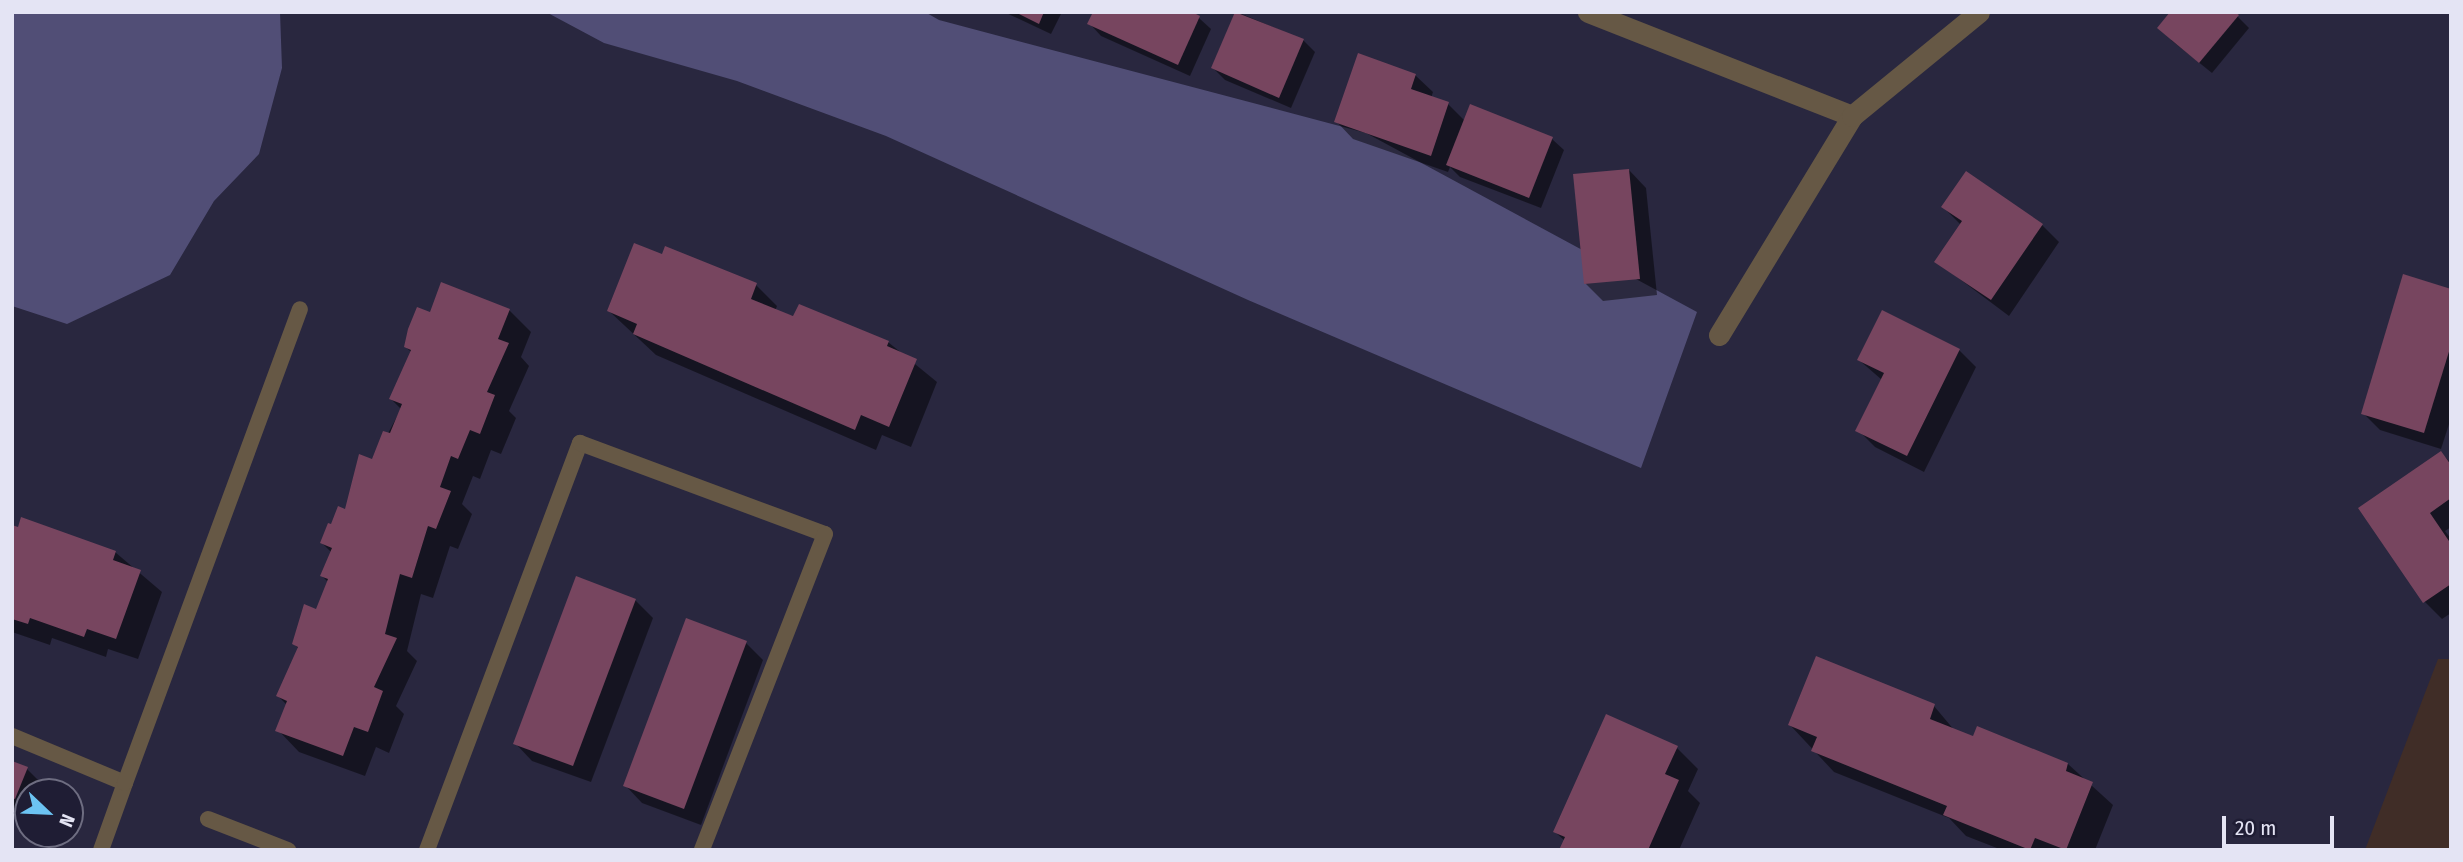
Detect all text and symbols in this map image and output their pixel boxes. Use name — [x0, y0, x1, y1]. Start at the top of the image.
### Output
north arrow — [14, 778, 84, 848]
scale bar — [2225, 802, 2337, 846]
text: N — [54, 811, 80, 830]
text: 20 m — [2235, 815, 2276, 841]

